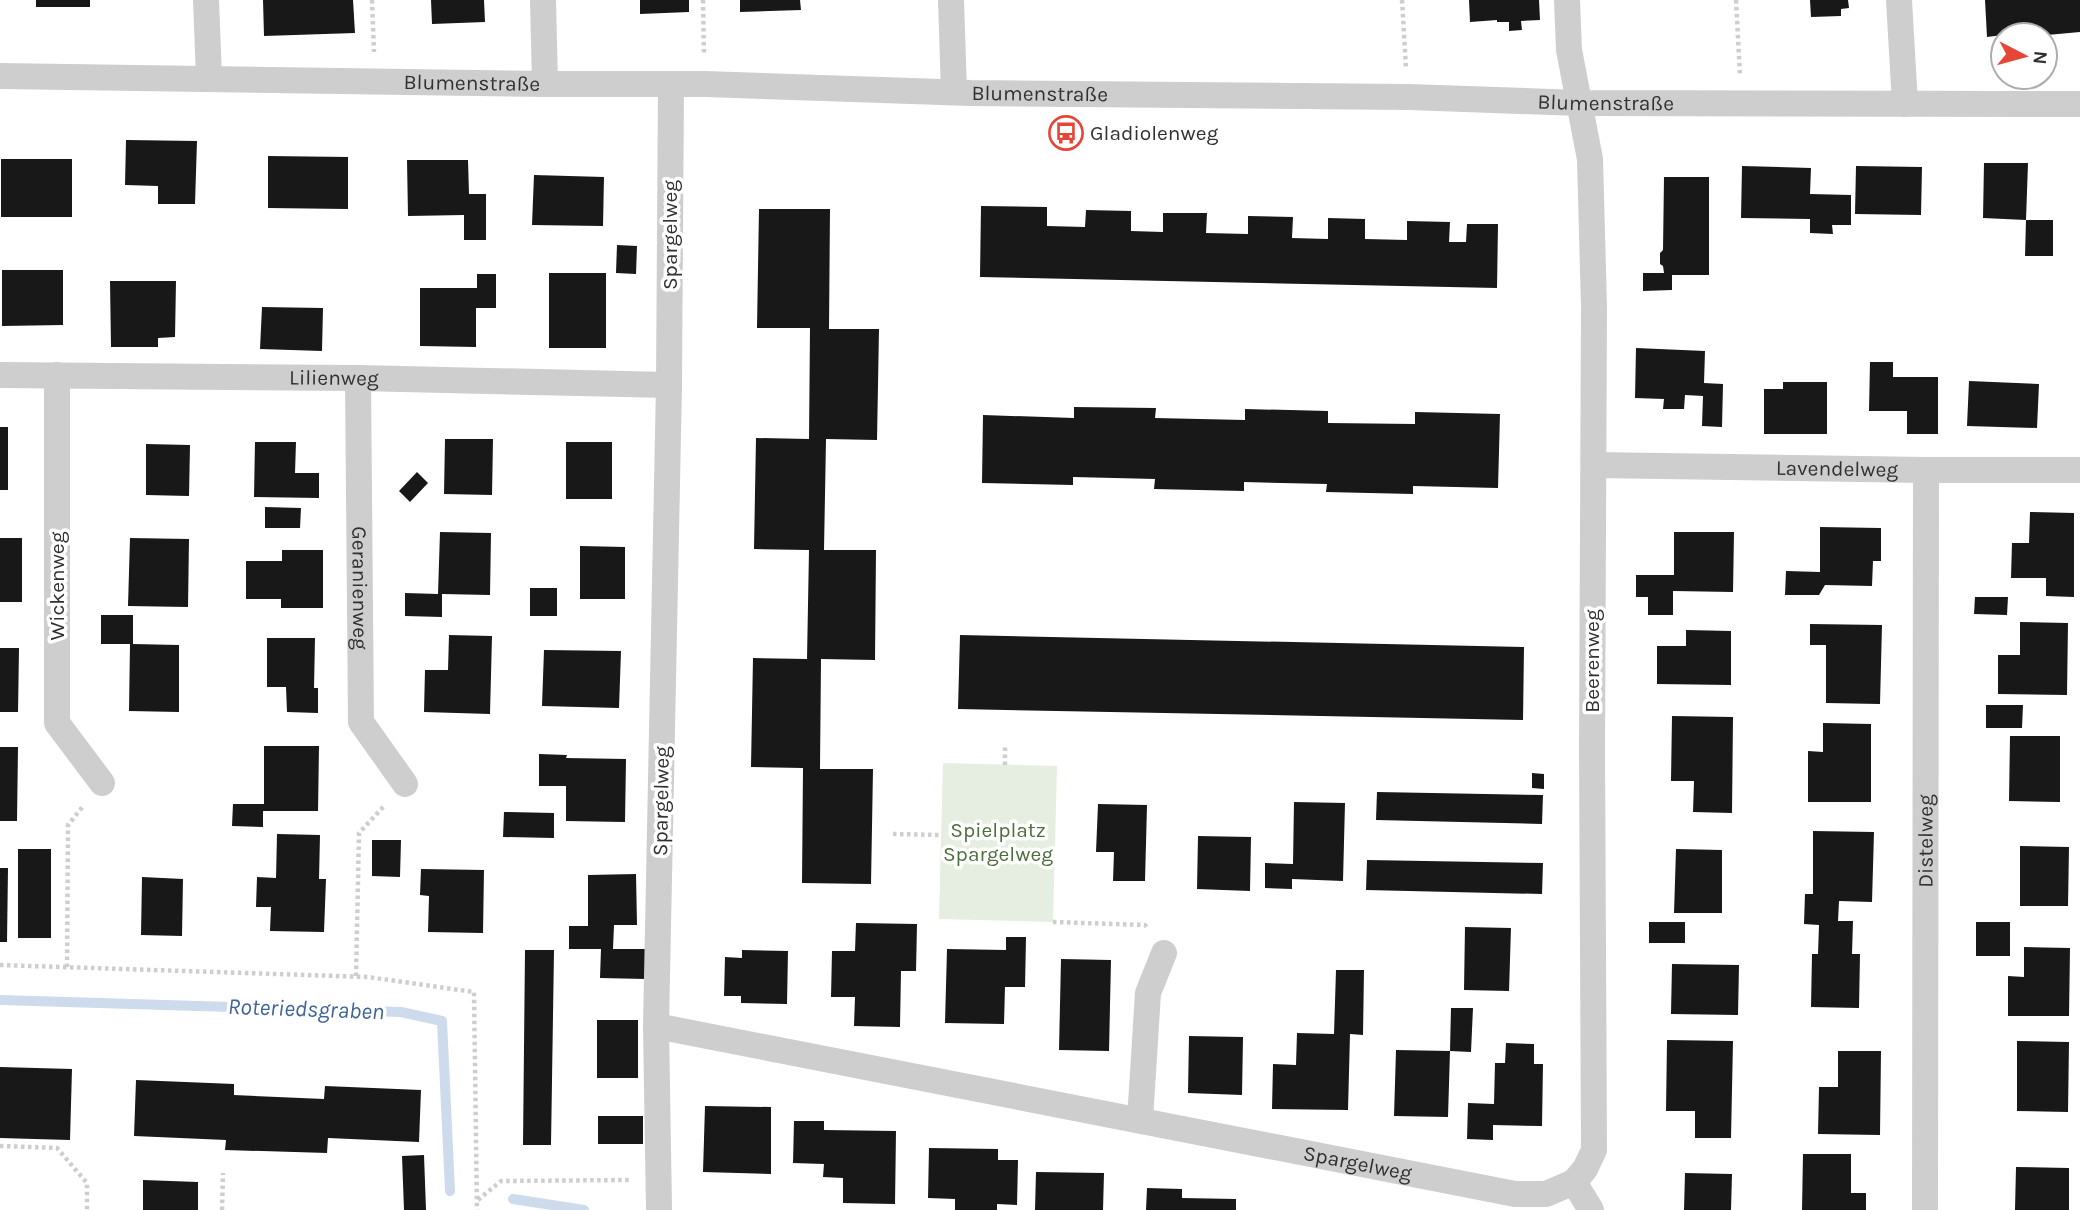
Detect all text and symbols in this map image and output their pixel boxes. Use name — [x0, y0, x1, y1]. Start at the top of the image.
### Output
north arrow — [1989, 21, 2059, 91]
text: N — [2028, 50, 2052, 66]
street label: Blumenstraße — [403, 70, 540, 96]
street label: Blumenstraße — [971, 81, 1108, 106]
street label: Blumenstraße — [1537, 90, 1674, 115]
bus stop icon: Gladiolenweg — [1047, 114, 1085, 152]
place label: Gladiolenweg — [1090, 121, 1218, 145]
street label: Spargelweg — [658, 180, 682, 290]
street label: Lilienweg — [289, 365, 379, 390]
street label: Lavendelweg — [1776, 456, 1899, 482]
street label: Geranienweg — [347, 526, 372, 650]
street label: Wickenweg — [45, 531, 69, 641]
street label: Beerenweg — [1580, 609, 1604, 713]
street label: Spargelweg — [648, 746, 674, 856]
street label: Distelweg — [1913, 794, 1938, 888]
park label: Spielplatz Spargelweg — [943, 818, 1053, 866]
water label: Roteriedsgraben — [227, 993, 385, 1025]
street label: Spargelweg — [1301, 1141, 1414, 1186]

